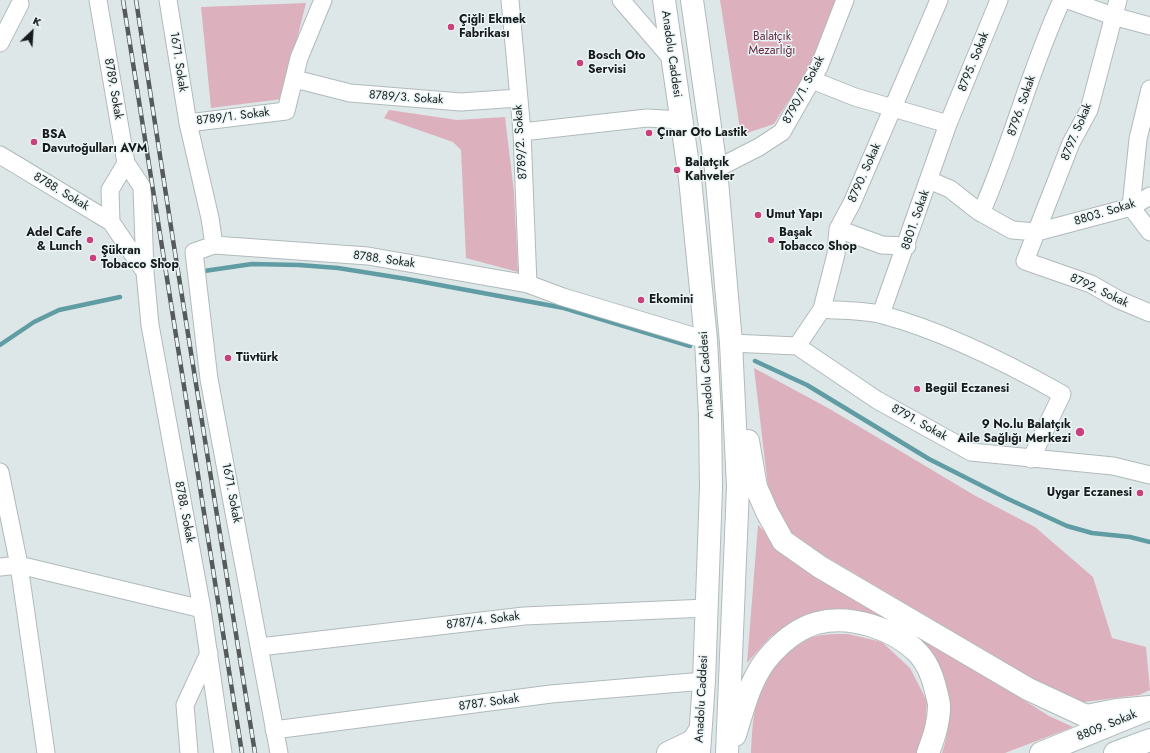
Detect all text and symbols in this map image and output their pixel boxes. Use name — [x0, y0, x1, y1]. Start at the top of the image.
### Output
street label: Anadolu Caddesi — [658, 9, 684, 99]
north arrow — [12, 12, 52, 52]
text: K — [30, 12, 44, 30]
place label: Çiğli Ekmek Fabrikası — [459, 13, 526, 41]
marker: Çiğli Ekmek Fabrikası — [446, 22, 456, 32]
park label: Balatçık Mezarlığı — [749, 30, 795, 58]
street label: 8795. Sokak — [956, 30, 992, 94]
street label: 1671. Sokak — [166, 31, 190, 93]
place label: Bosch Oto Servisi — [588, 49, 646, 77]
street label: 8790/1. Sokak — [780, 53, 828, 127]
street label: 8789. Sokak — [101, 57, 125, 121]
marker: Bosch Oto Servisi — [575, 58, 585, 68]
street label: 8796. Sokak — [1005, 74, 1039, 138]
street label: 8789/3. Sokak — [368, 88, 444, 108]
street label: 8797. Sokak — [1058, 101, 1096, 163]
street label: 8789/2. Sokak — [511, 104, 531, 180]
street label: 8789/1. Sokak — [196, 105, 270, 129]
place label: Çınar Oto Lastik — [657, 126, 747, 140]
place label: BSA Davutoğulları AVM — [42, 128, 147, 156]
marker: Çınar Oto Lastik — [644, 128, 654, 138]
marker: BSA Davutoğulları AVM — [29, 137, 39, 147]
street label: 8790. Sokak — [846, 141, 884, 205]
place label: Balatçık Kahveler — [685, 156, 735, 184]
marker: Balatçık Kahveler — [672, 165, 682, 175]
street label: 8788. Sokak — [31, 170, 91, 214]
street label: 8801. Sokak — [899, 188, 933, 252]
street label: 8803. Sokak — [1073, 197, 1137, 229]
place label: Umut Yapı — [766, 208, 822, 222]
marker: Umut Yapı — [753, 210, 763, 220]
place label: Adel Cafe & Lunch — [26, 226, 82, 254]
place label: Başak Tobacco Shop — [779, 226, 857, 254]
marker: Adel Cafe & Lunch — [85, 235, 95, 245]
marker: Başak Tobacco Shop — [766, 235, 776, 245]
place label: Şükran Tobacco Shop — [101, 244, 179, 272]
street label: 8788. Sokak — [352, 249, 416, 271]
marker: Şükran Tobacco Shop — [88, 253, 98, 263]
street label: 8792. Sokak — [1067, 271, 1131, 311]
place label: Ekomini — [649, 293, 693, 307]
marker: Ekomini — [636, 295, 646, 305]
street label: Anadolu Caddesi — [697, 331, 717, 419]
place label: Tüvtürk — [236, 351, 279, 365]
marker: Tüvtürk — [223, 353, 233, 363]
place label: Begül Eczanesi — [925, 382, 1009, 396]
marker: Begül Eczanesi — [912, 384, 922, 394]
street label: 8791. Sokak — [889, 402, 949, 444]
place label: 9 No.lu Balatçık Aile Sağlığı Merkezi — [958, 418, 1071, 446]
marker: 9 No.lu Balatçık Aile Sağlığı Merkezi — [1074, 426, 1086, 438]
street label: 1671. Sokak — [218, 462, 244, 524]
street label: 8788. Sokak — [171, 480, 197, 544]
place label: Uygar Eczanesi — [1047, 486, 1132, 500]
marker: Uygar Eczanesi — [1135, 488, 1145, 498]
street label: 8787/4. Sokak — [445, 609, 521, 633]
street label: Anadolu Caddesi — [693, 655, 711, 743]
street label: 8787. Sokak — [458, 692, 520, 714]
street label: 8809. Sokak — [1075, 708, 1139, 744]

